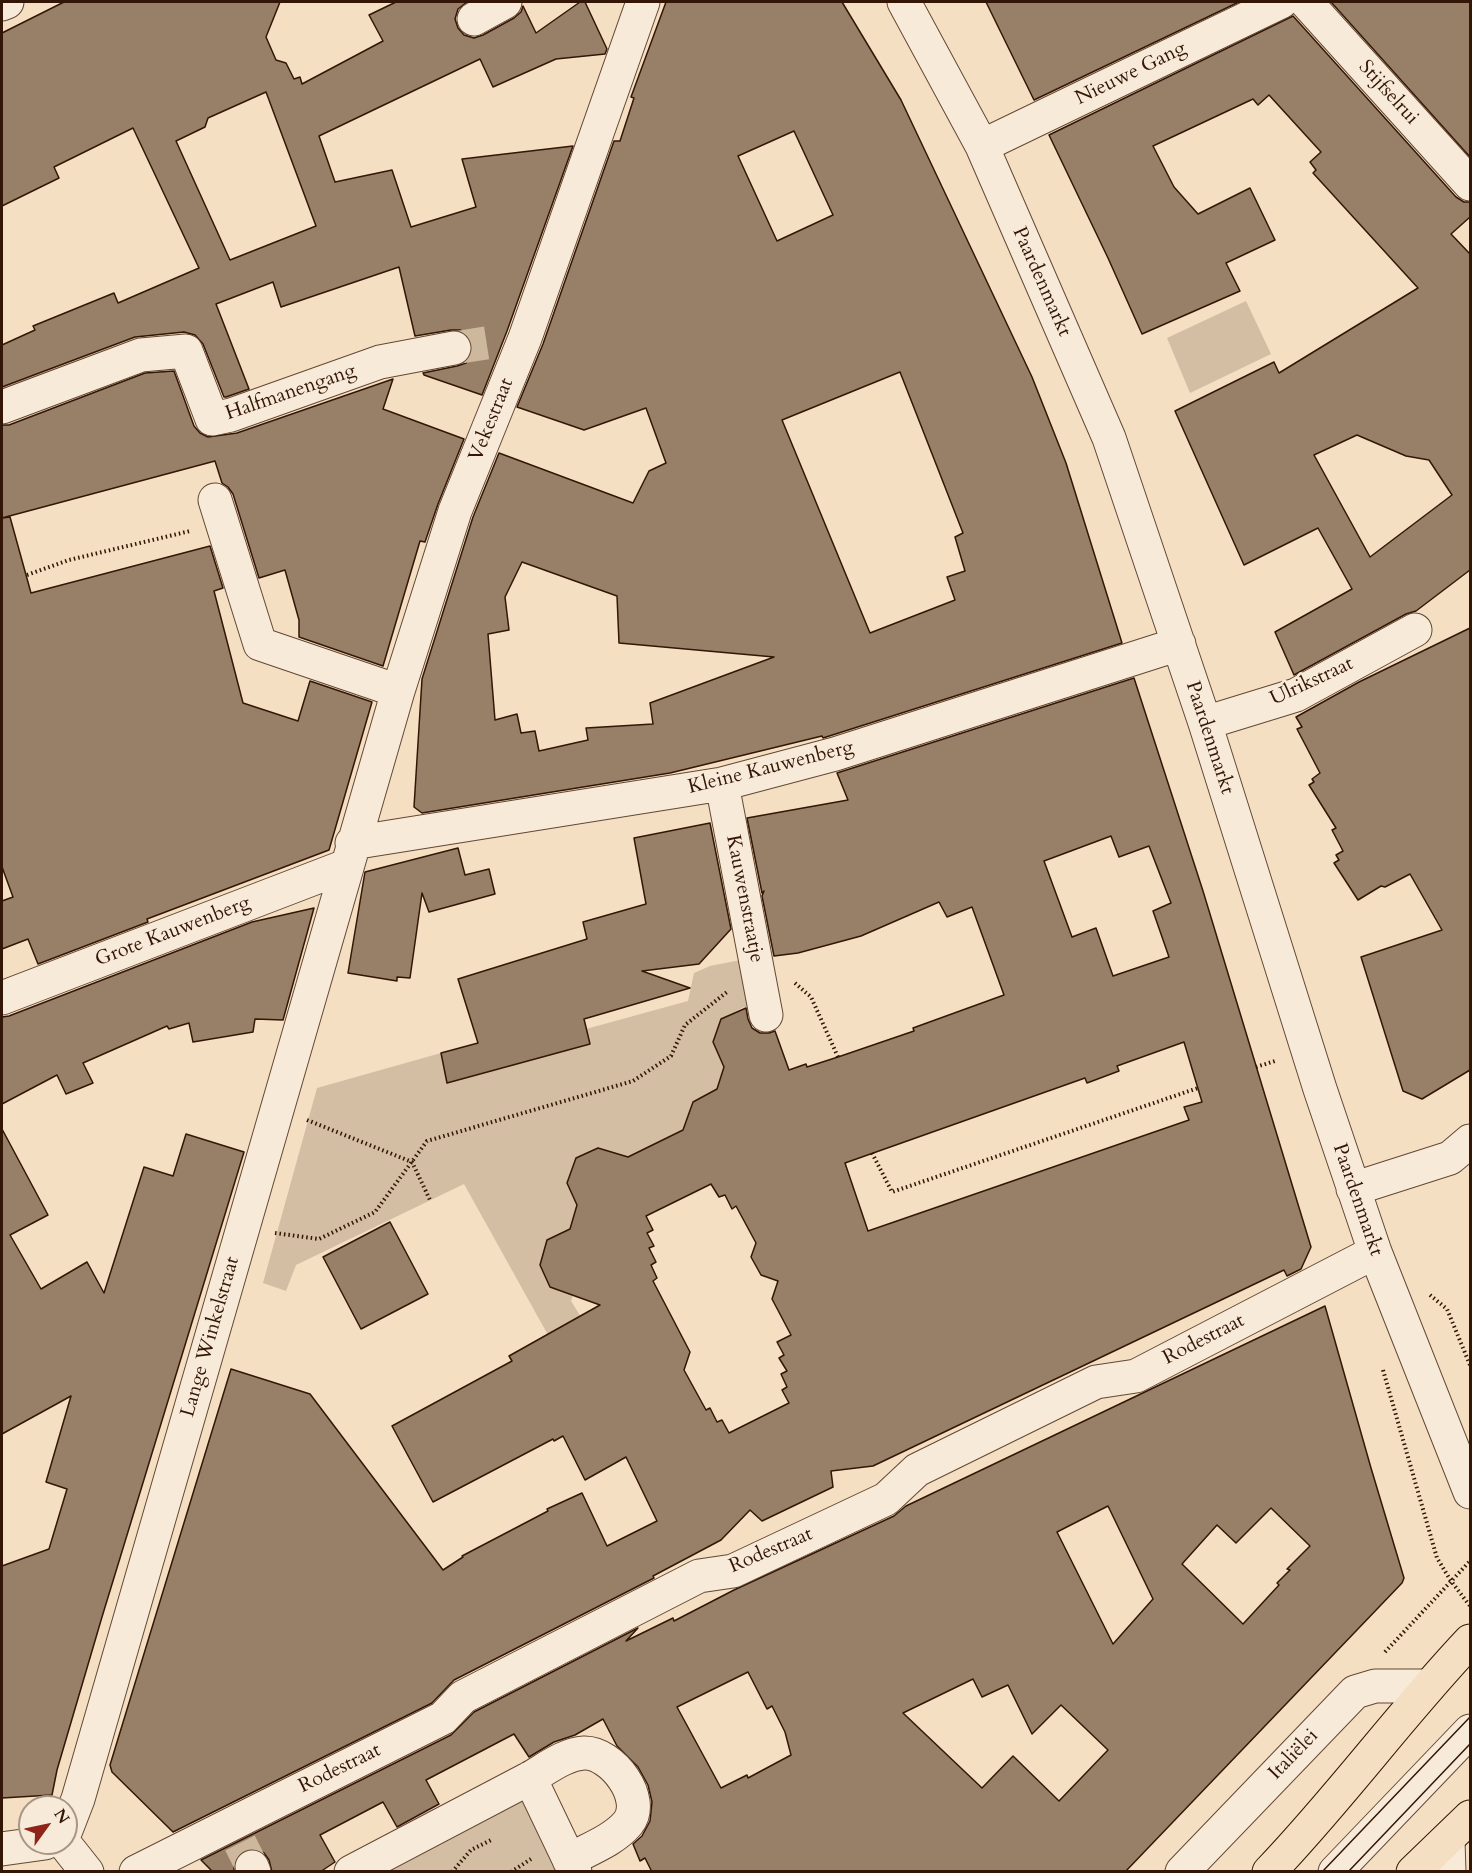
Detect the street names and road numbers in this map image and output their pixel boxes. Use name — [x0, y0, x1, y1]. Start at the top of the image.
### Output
street label: Nieuwe Gang — [1072, 37, 1190, 111]
street label: Stijfselrui — [1353, 56, 1423, 130]
street label: Paardenmarkt — [1006, 224, 1076, 340]
street label: Halfmanengang — [223, 359, 359, 427]
street label: Vekestraat — [464, 375, 520, 465]
street label: Ulrikstraat — [1267, 652, 1357, 712]
street label: Paardenmarkt — [1179, 678, 1239, 798]
street label: Kleine Kauwenberg — [686, 736, 856, 800]
street label: Kauwenstraatje — [720, 833, 768, 965]
street label: Grote Kauwenberg — [92, 891, 254, 973]
street label: Paardenmarkt — [1327, 1141, 1387, 1259]
street label: Lange Winkelstraat — [177, 1254, 245, 1420]
street label: Rodestraat — [1159, 1309, 1249, 1371]
street label: Rodestraat — [726, 1523, 816, 1579]
street label: Italiëlei — [1264, 1725, 1324, 1785]
street label: Rodestraat — [295, 1739, 385, 1799]

